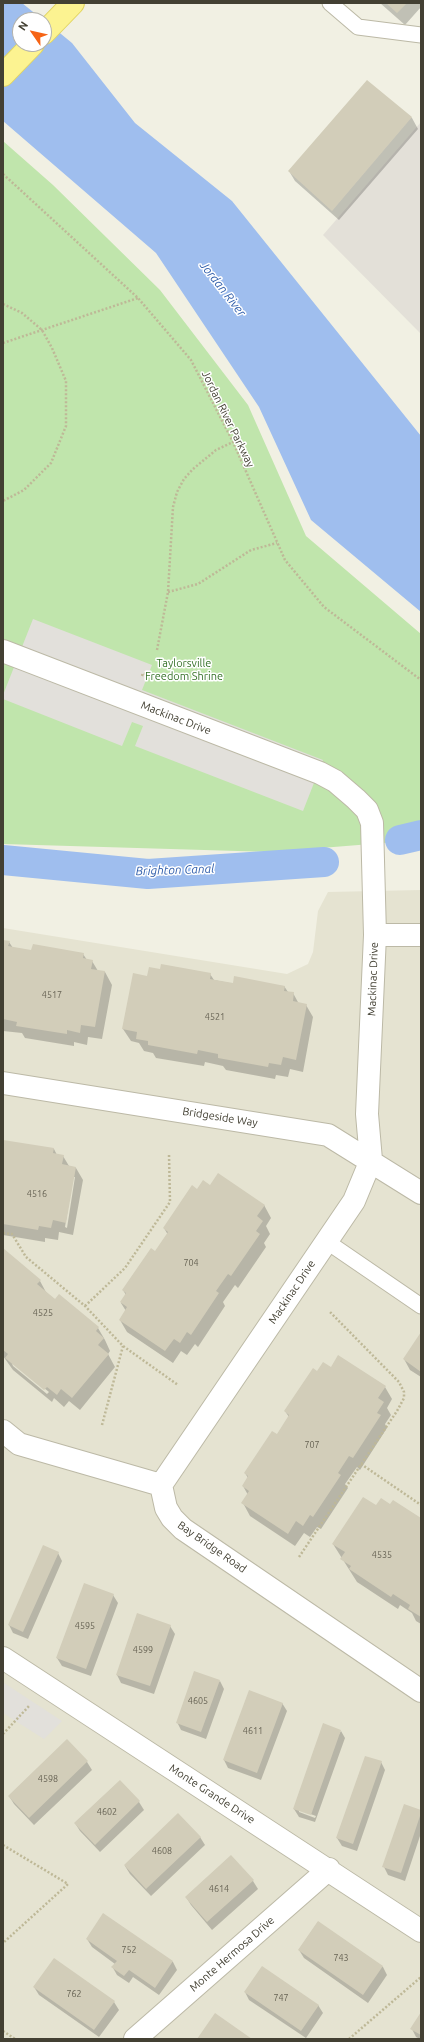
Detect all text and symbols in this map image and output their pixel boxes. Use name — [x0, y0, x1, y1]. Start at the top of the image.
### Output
north arrow — [12, 12, 52, 52]
text: N — [16, 19, 30, 33]
water label: Jordan River — [197, 259, 249, 319]
street label: Jordan River Parkway — [199, 369, 257, 469]
park label: Taylorsville Freedom Shrine — [145, 656, 223, 682]
street label: Mackinac Drive — [139, 699, 213, 737]
water label: Brighton Canal — [135, 861, 215, 879]
street label: Mackinac Drive — [365, 942, 381, 1016]
house number: 4517 — [42, 990, 62, 1000]
house number: 4521 — [205, 1012, 225, 1022]
street label: Bridgeside Way — [181, 1105, 259, 1129]
house number: 4516 — [27, 1189, 47, 1199]
house number: 704 — [183, 1258, 199, 1268]
street label: Mackinac Drive — [266, 1258, 318, 1326]
house number: 4525 — [33, 1308, 53, 1318]
house number: 707 — [304, 1440, 320, 1450]
street label: Bay Bridge Road — [175, 1518, 249, 1576]
house number: 4535 — [372, 1550, 392, 1560]
house number: 4595 — [75, 1621, 95, 1631]
house number: 4599 — [133, 1645, 153, 1655]
house number: 4605 — [188, 1696, 208, 1706]
house number: 4611 — [243, 1726, 263, 1736]
street label: Monte Grande Drive — [167, 1761, 257, 1827]
house number: 4598 — [38, 1774, 58, 1784]
house number: 4602 — [97, 1807, 117, 1817]
house number: 4608 — [152, 1846, 172, 1856]
house number: 4614 — [209, 1884, 229, 1894]
street label: Monte Hermosa Drive — [187, 1914, 277, 1994]
house number: 752 — [121, 1945, 137, 1955]
house number: 743 — [333, 1953, 349, 1963]
house number: 762 — [66, 1989, 82, 1999]
house number: 747 — [273, 1993, 289, 2003]

